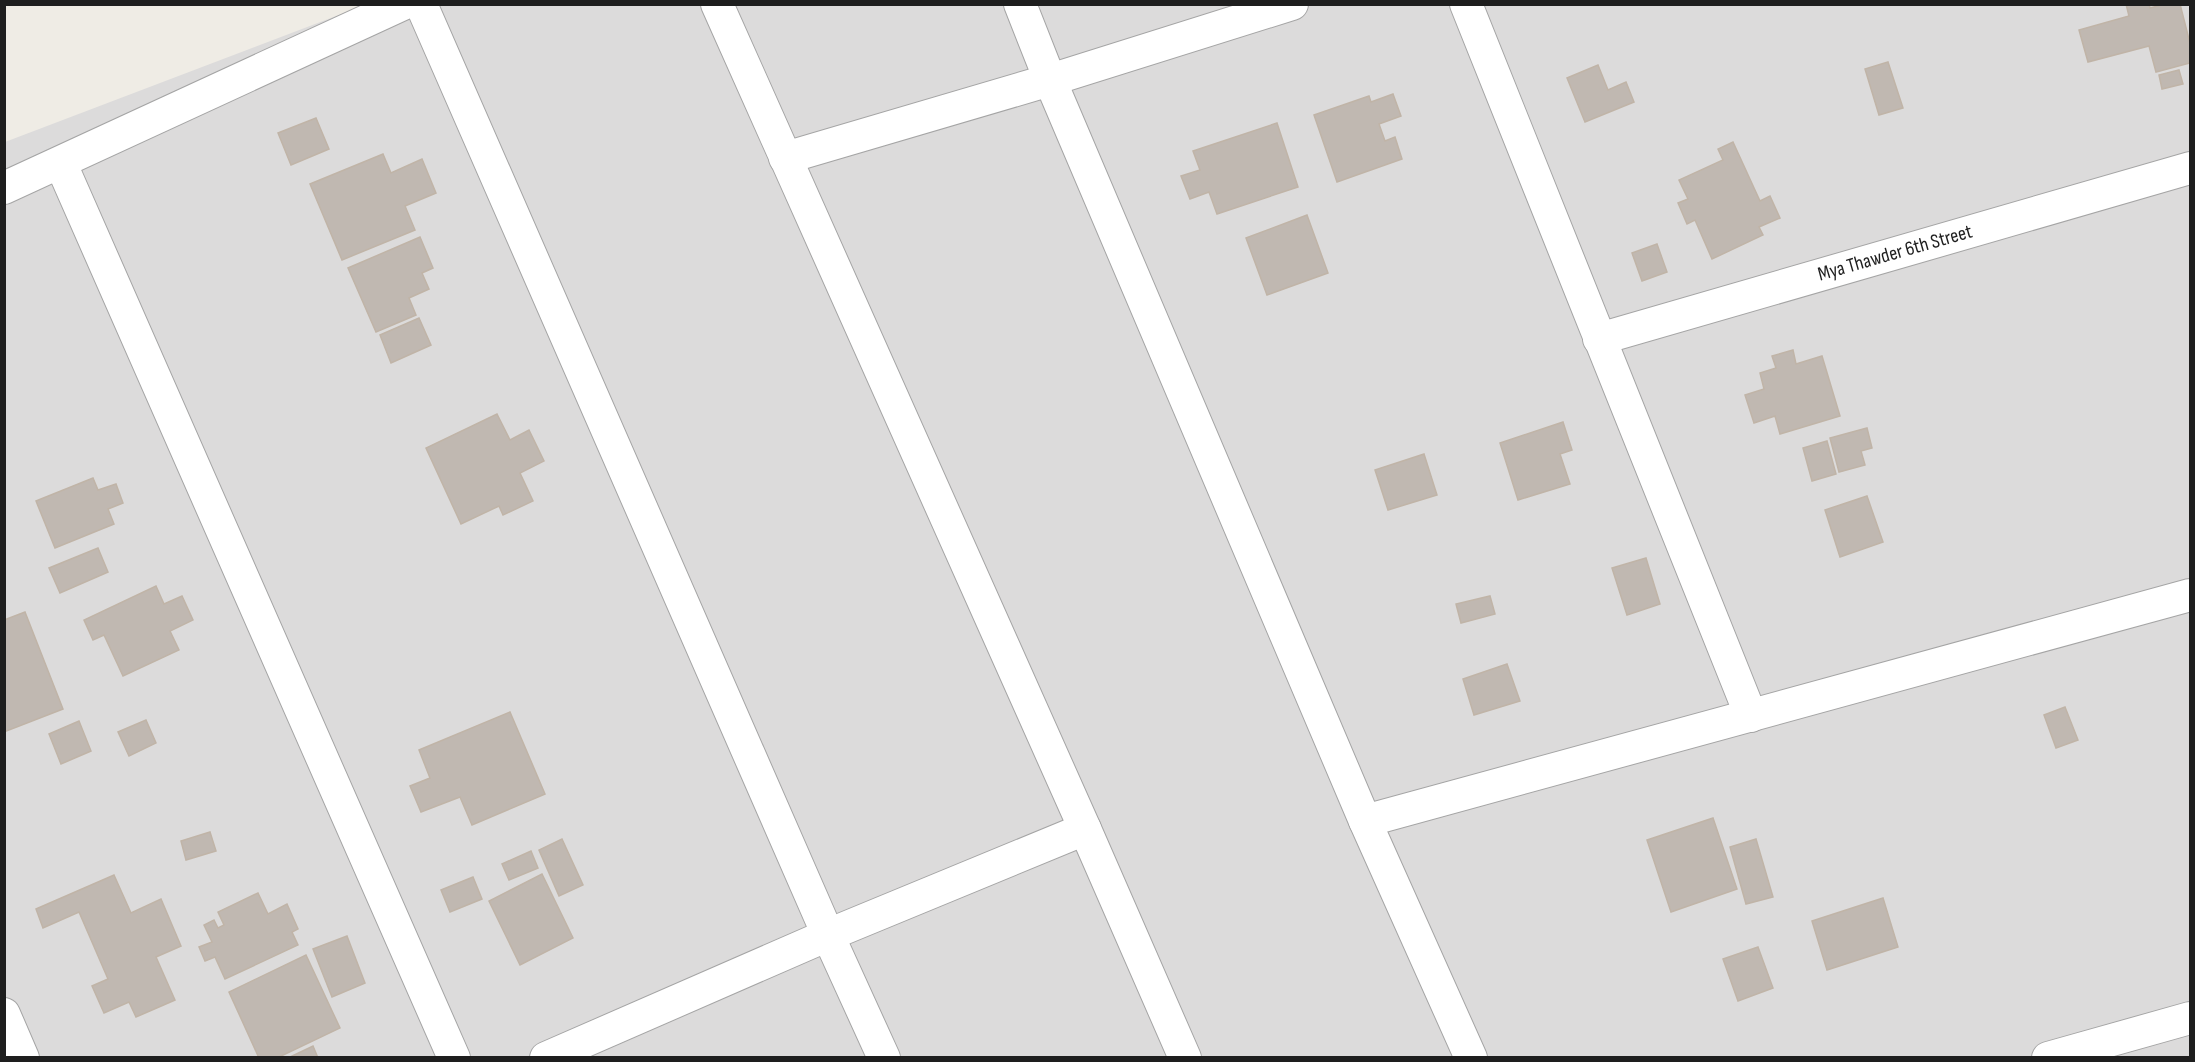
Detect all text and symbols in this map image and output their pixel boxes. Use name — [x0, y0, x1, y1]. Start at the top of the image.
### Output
street label: Mya Thawder 6th Street — [1815, 219, 1975, 287]

